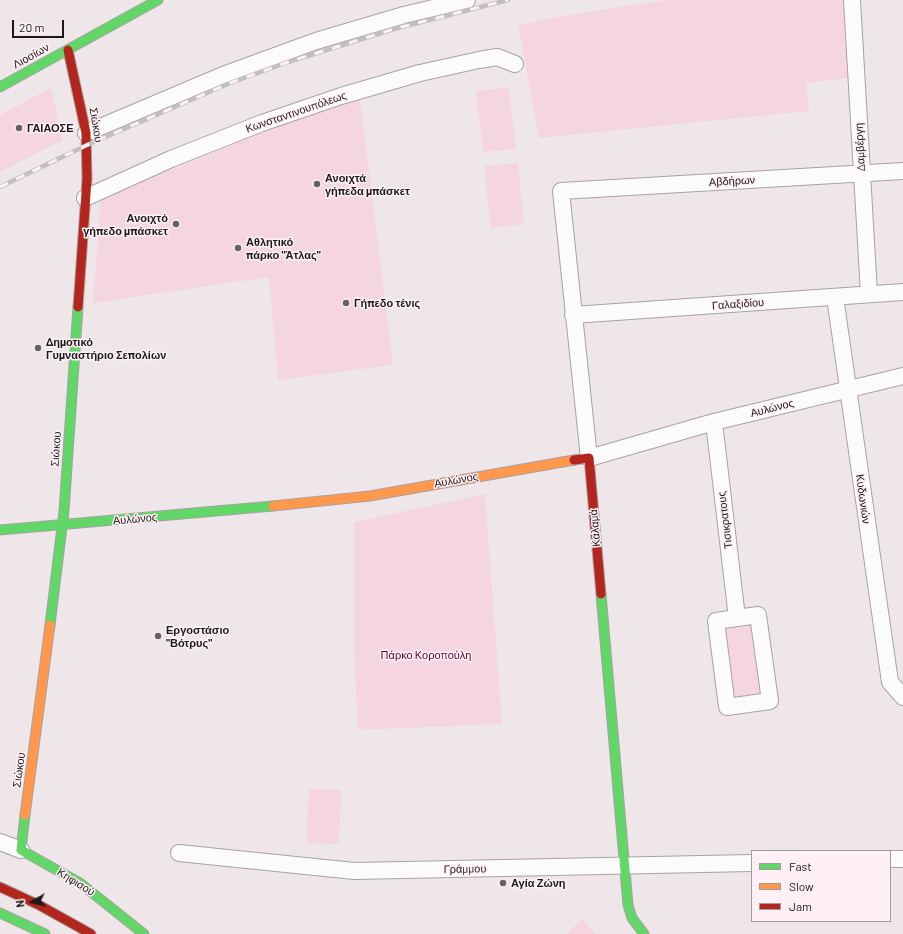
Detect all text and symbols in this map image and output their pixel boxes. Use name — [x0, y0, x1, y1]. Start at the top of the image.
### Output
scale bar — [14, 12, 66, 38]
text: 20 m — [19, 20, 45, 34]
street label: Λιοσίων — [11, 41, 51, 71]
street label: Κωνσταντινουπόλεως — [244, 89, 348, 135]
street label: Σιώκου — [87, 107, 105, 143]
place label: ΓΑΙΑΟΣΕ — [27, 121, 74, 135]
street label: Δαμβέργη — [852, 122, 868, 172]
marker: ΓΑΙΑΟΣΕ — [14, 123, 24, 133]
place label: Ανοιχτά γήπεδα μπάσκετ — [325, 171, 410, 197]
street label: Αβδήρων — [709, 173, 755, 189]
marker: Ανοιχτά γήπεδα μπάσκετ — [312, 179, 322, 189]
place label: Ανοιχτό γήπεδο μπάσκετ — [83, 211, 168, 237]
marker: Ανοιχτό γήπεδο μπάσκετ — [171, 219, 181, 229]
place label: Αθλητικό πάρκο "Άτλας" — [246, 235, 321, 261]
marker: Αθλητικό πάρκο "Άτλας" — [233, 243, 243, 253]
place label: Γήπεδο τένις — [354, 296, 420, 310]
street label: Γαλαξιδίου — [712, 296, 764, 312]
marker: Γήπεδο τένις — [341, 298, 351, 308]
place label: Δημοτικό Γυμναστήριο Σεπολίων — [46, 335, 166, 361]
marker: Δημοτικό Γυμναστήριο Σεπολίων — [33, 343, 43, 353]
street label: Αυλώνος — [749, 396, 795, 420]
street label: Σιώκου — [48, 431, 64, 467]
street label: Αυλώνος — [433, 470, 479, 490]
street label: Κυδωνιών — [853, 473, 873, 525]
street label: Τισικρατους — [715, 491, 735, 549]
street label: Καλαμά — [587, 509, 603, 547]
street label: Αυλώνος — [112, 510, 158, 528]
place label: Εργοστάσιο "Βότρυς" — [166, 623, 229, 649]
marker: Εργοστάσιο "Βότρυς" — [153, 631, 163, 641]
park label: Πάρκο Κοροπούλη — [381, 648, 471, 662]
street label: Σιώκου — [10, 752, 28, 788]
legend — [751, 850, 891, 922]
text: Fast — [789, 859, 812, 873]
street label: Γράμμου — [443, 862, 487, 876]
street label: Κηφισού — [55, 865, 97, 899]
place label: Αγία Ζώνη — [511, 876, 566, 890]
marker: Αγία Ζώνη — [498, 878, 508, 888]
text: Slow — [789, 879, 814, 893]
north arrow — [12, 882, 52, 922]
text: N — [13, 899, 27, 908]
text: Jam — [789, 899, 812, 913]

